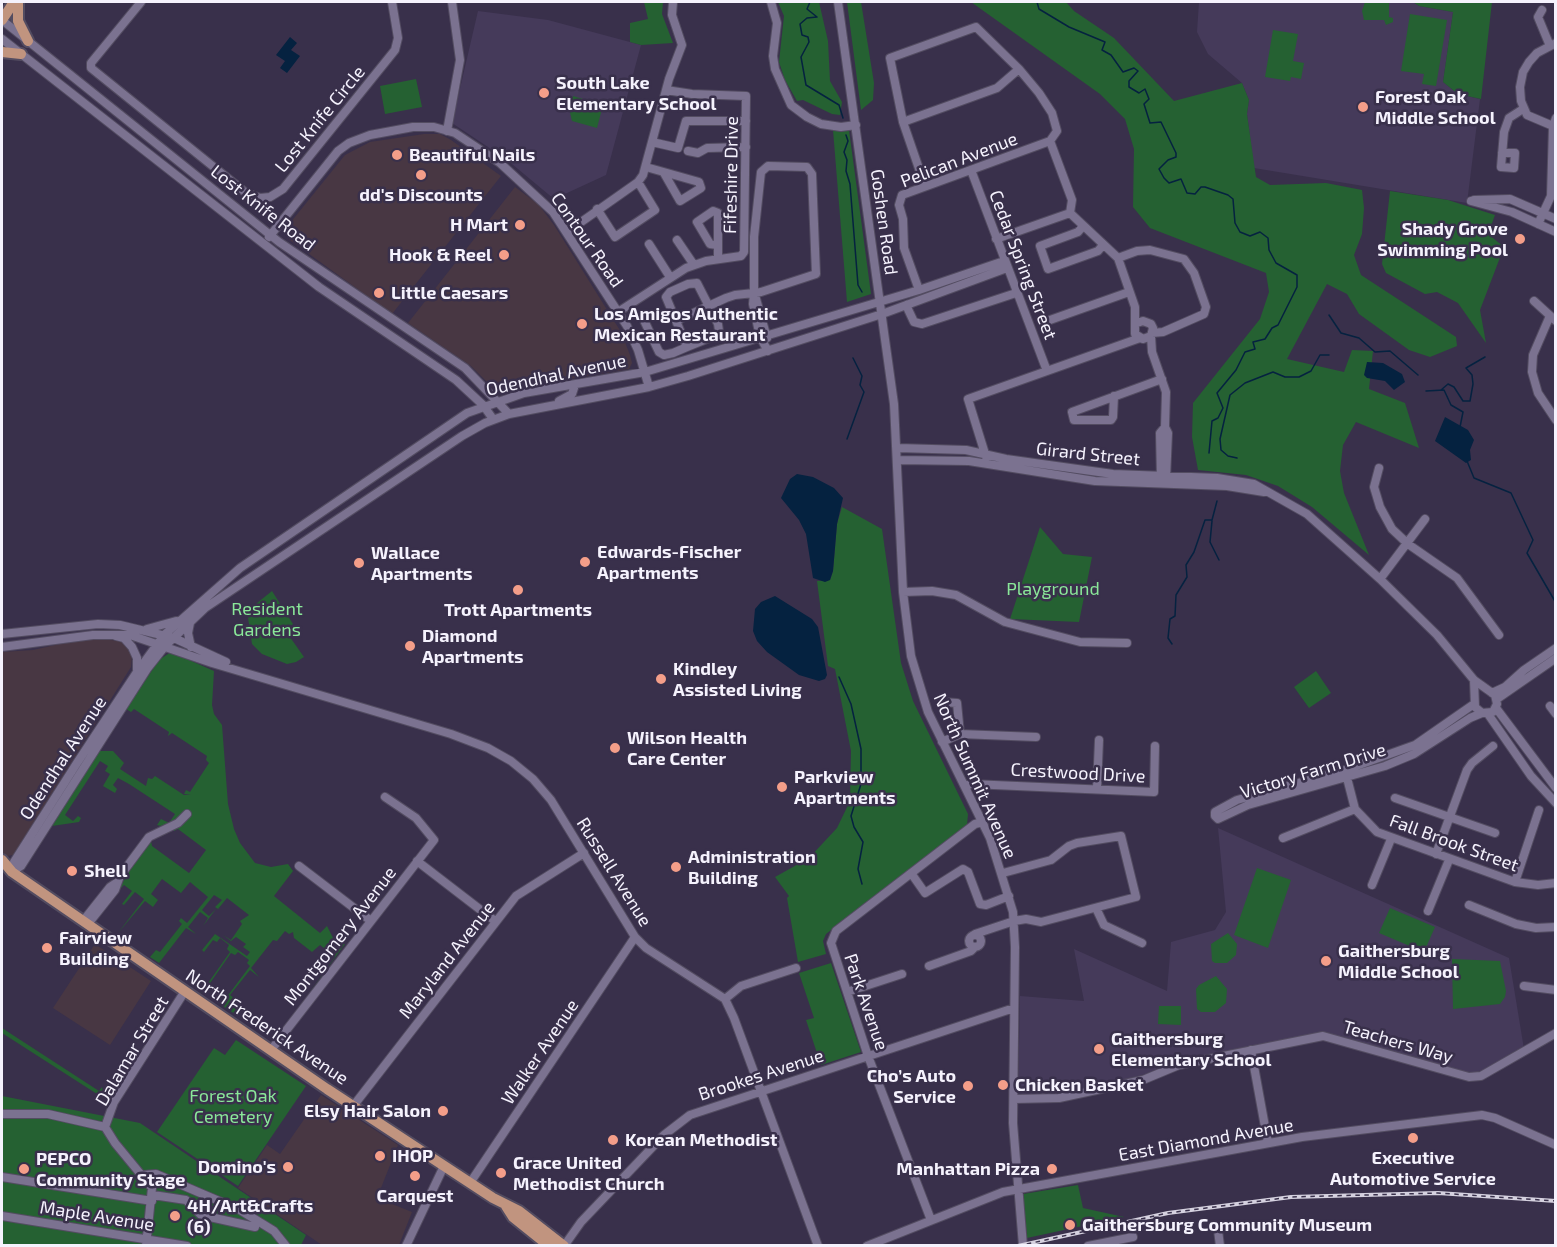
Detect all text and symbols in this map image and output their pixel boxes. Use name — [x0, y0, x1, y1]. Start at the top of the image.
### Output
street label: Lost Knife Circle — [270, 61, 370, 177]
place label: South Lake Elementary School — [556, 72, 716, 115]
marker: South Lake Elementary School — [537, 86, 551, 100]
place label: Forest Oak Middle School — [1375, 86, 1496, 128]
marker: Forest Oak Middle School — [1356, 100, 1370, 114]
street label: Fifeshire Drive — [719, 116, 743, 234]
street label: Pelican Avenue — [897, 128, 1021, 192]
place label: Beautiful Nails — [409, 144, 535, 166]
marker: Beautiful Nails — [390, 148, 404, 162]
street label: Lost Knife Road — [206, 160, 320, 256]
marker: dd's Discounts — [414, 168, 428, 182]
street label: Goshen Road — [866, 168, 902, 276]
place label: dd's Discounts — [359, 184, 483, 206]
street label: Cedar Spring Street — [985, 187, 1061, 343]
street label: Contour Road — [546, 188, 628, 292]
place label: H Mart — [450, 214, 508, 236]
marker: H Mart — [513, 218, 527, 232]
place label: Shady Grove Swimming Pool — [1377, 218, 1508, 260]
marker: Shady Grove Swimming Pool — [1513, 232, 1527, 246]
place label: Hook & Reel — [389, 244, 492, 266]
marker: Hook & Reel — [497, 248, 511, 262]
place label: Little Caesars — [391, 282, 508, 304]
marker: Little Caesars — [372, 286, 386, 300]
place label: Los Amigos Authentic Mexican Restaurant — [594, 303, 778, 346]
marker: Los Amigos Authentic Mexican Restaurant — [575, 317, 589, 331]
street label: Odendhal Avenue — [484, 350, 628, 400]
street label: Girard Street — [1035, 438, 1141, 470]
place label: Edwards-Fischer Apartments — [597, 541, 741, 584]
place label: Wallace Apartments — [371, 542, 473, 584]
marker: Edwards-Fischer Apartments — [578, 555, 592, 569]
marker: Wallace Apartments — [352, 556, 366, 570]
park label: Playground — [1006, 578, 1100, 600]
marker: Trott Apartments — [511, 583, 525, 597]
park label: Resident Gardens — [231, 598, 303, 640]
place label: Trott Apartments — [444, 599, 592, 621]
place label: Diamond Apartments — [422, 625, 524, 668]
marker: Diamond Apartments — [403, 639, 417, 653]
place label: Kindley Assisted Living — [673, 658, 802, 700]
marker: Kindley Assisted Living — [654, 672, 668, 686]
street label: North Summit Avenue — [929, 690, 1021, 862]
street label: Odendhal Avenue — [15, 692, 111, 824]
place label: Wilson Health Care Center — [627, 727, 747, 770]
street label: Victory Farm Drive — [1238, 739, 1388, 803]
marker: Wilson Health Care Center — [608, 741, 622, 755]
street label: Crestwood Drive — [1010, 759, 1146, 787]
place label: Parkview Apartments — [794, 766, 896, 808]
marker: Parkview Apartments — [775, 780, 789, 794]
street label: Fall Brook Street — [1387, 810, 1521, 876]
street label: Russell Avenue — [572, 814, 656, 930]
place label: Administration Building — [688, 846, 816, 888]
place label: Shell — [84, 860, 127, 882]
marker: Administration Building — [669, 860, 683, 874]
street label: Montgomery Avenue — [279, 862, 401, 1010]
marker: Shell — [65, 864, 79, 878]
street label: Maryland Avenue — [395, 897, 499, 1023]
place label: Fairview Building — [59, 927, 132, 970]
place label: Gaithersburg Middle School — [1338, 940, 1459, 982]
marker: Fairview Building — [40, 941, 54, 955]
street label: Park Avenue — [839, 951, 893, 1053]
marker: Gaithersburg Middle School — [1319, 954, 1333, 968]
street label: North Frederick Avenue — [182, 965, 352, 1089]
street label: Dalamar Street — [91, 992, 173, 1110]
street label: Walker Avenue — [497, 995, 583, 1109]
street label: Teachers Way — [1340, 1016, 1456, 1068]
place label: Gaithersburg Elementary School — [1111, 1028, 1271, 1070]
marker: Gaithersburg Elementary School — [1092, 1042, 1106, 1056]
street label: Brookes Avenue — [696, 1045, 826, 1105]
place label: Cho’s Auto Service — [867, 1065, 956, 1108]
place label: Chicken Basket — [1015, 1074, 1144, 1096]
marker: Chicken Basket — [996, 1078, 1010, 1092]
marker: Cho’s Auto Service — [961, 1079, 975, 1093]
park label: Forest Oak Cemetery — [189, 1085, 277, 1128]
place label: Elsy Hair Salon — [304, 1100, 431, 1122]
marker: Elsy Hair Salon — [436, 1104, 450, 1118]
street label: East Diamond Avenue — [1117, 1114, 1295, 1166]
place label: Korean Methodist — [625, 1129, 777, 1151]
marker: Executive Automotive Service — [1406, 1131, 1420, 1145]
marker: Korean Methodist — [606, 1133, 620, 1147]
place label: IHOP — [392, 1145, 433, 1167]
place label: Executive Automotive Service — [1330, 1147, 1496, 1190]
place label: PEPCO Community Stage — [36, 1148, 185, 1190]
marker: IHOP — [373, 1149, 387, 1163]
place label: Grace United Methodist Church — [513, 1152, 665, 1194]
place label: Domino's — [198, 1156, 276, 1178]
place label: Manhattan Pizza — [896, 1158, 1040, 1180]
marker: Domino's — [281, 1160, 295, 1174]
marker: PEPCO Community Stage — [17, 1162, 31, 1176]
marker: Manhattan Pizza — [1045, 1162, 1059, 1176]
marker: Grace United Methodist Church — [494, 1166, 508, 1180]
marker: Carquest — [408, 1169, 422, 1183]
place label: Carquest — [377, 1185, 453, 1207]
place label: 4H/Art&Crafts (6) — [187, 1195, 313, 1238]
street label: Maple Avenue — [38, 1196, 156, 1236]
marker: 4H/Art&Crafts (6) — [168, 1209, 182, 1223]
place label: Gaithersburg Community Museum — [1082, 1214, 1372, 1236]
marker: Gaithersburg Community Museum — [1063, 1218, 1077, 1232]

